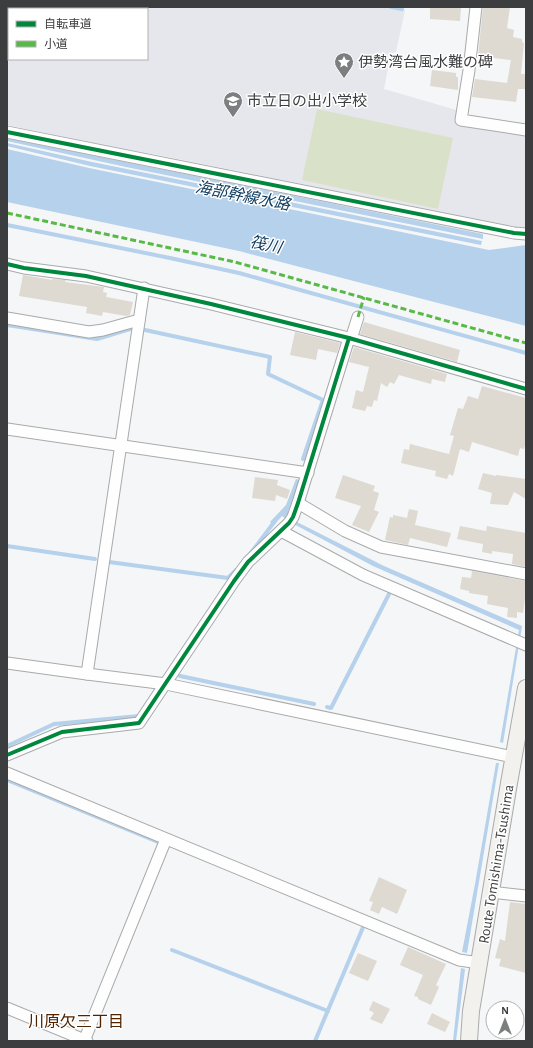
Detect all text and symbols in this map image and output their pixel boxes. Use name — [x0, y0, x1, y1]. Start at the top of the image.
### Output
legend — [8, 8, 148, 60]
text: 自転車道 — [44, 17, 92, 30]
text: 小道 — [44, 37, 68, 50]
place icon: 伊勢湾台風水難の碑 — [333, 51, 355, 79]
place label: 伊勢湾台風水難の碑 — [358, 54, 493, 70]
school or university icon: 市立日の出小学校 — [222, 90, 244, 118]
place label: 市立日の出小学校 — [247, 93, 367, 109]
water label: 海部幹線水路 — [194, 178, 294, 213]
water label: 筏川 — [248, 233, 285, 257]
street label: Route Tomishima-Tsushima — [477, 783, 516, 945]
north arrow — [485, 1000, 525, 1040]
text: N — [501, 1005, 509, 1016]
district label: 川原欠三丁目 — [28, 1013, 124, 1030]

